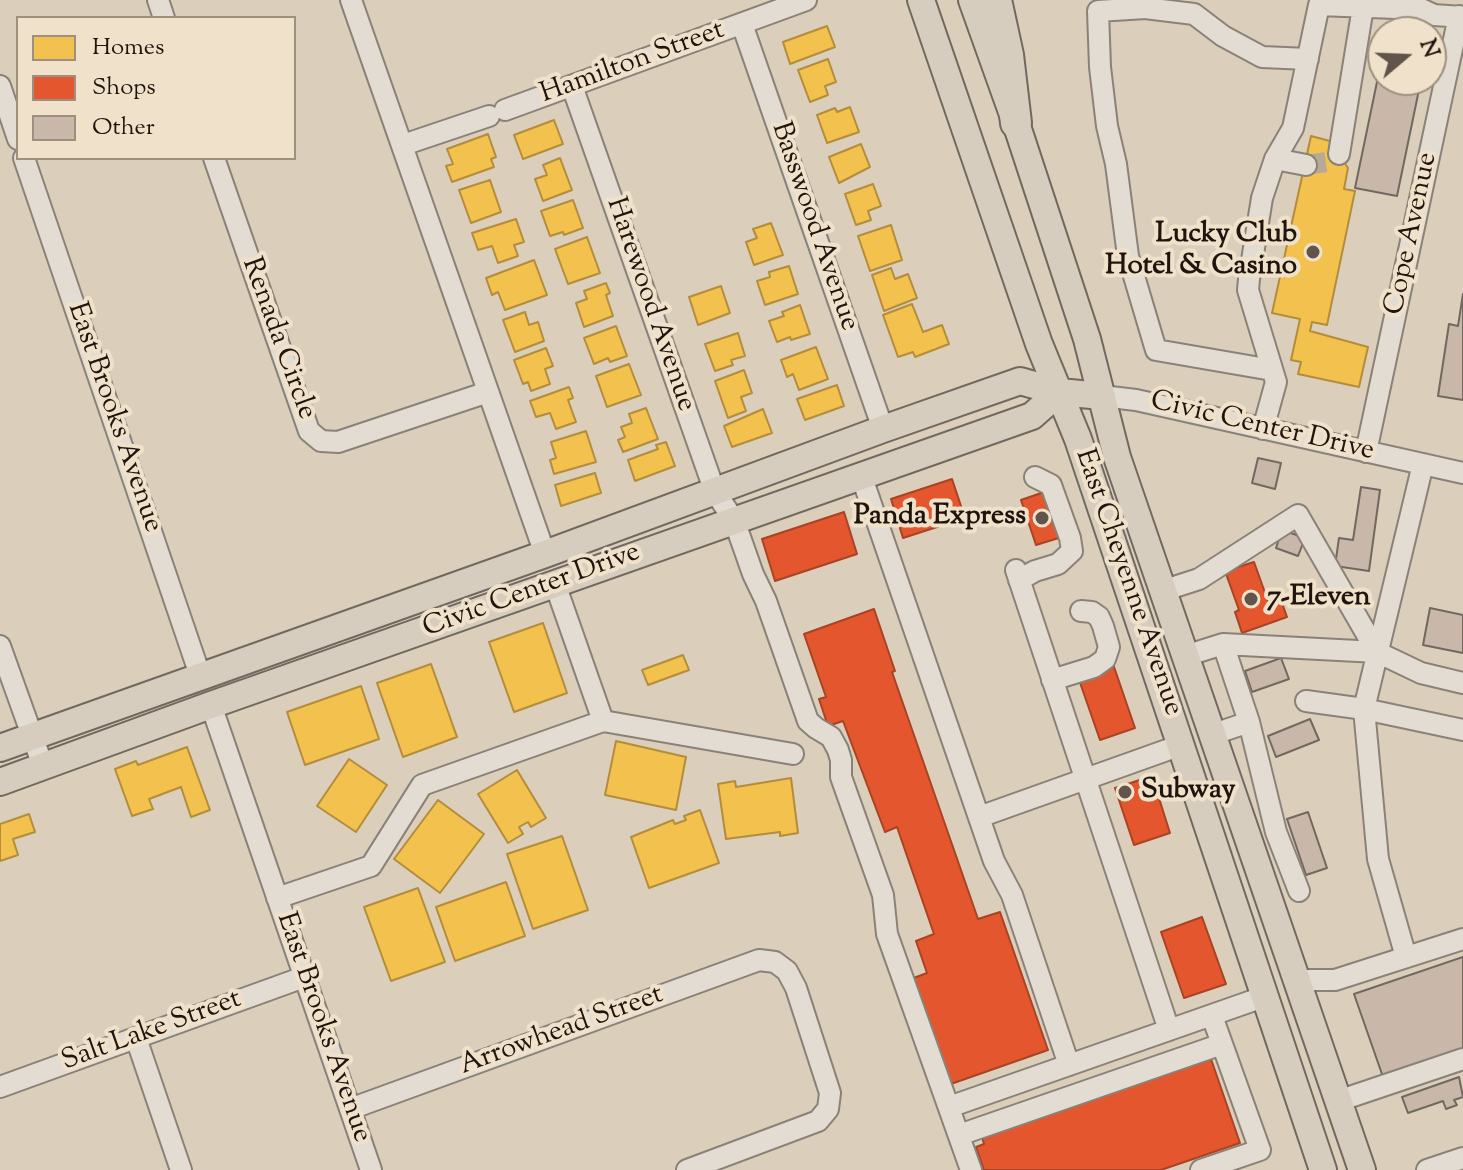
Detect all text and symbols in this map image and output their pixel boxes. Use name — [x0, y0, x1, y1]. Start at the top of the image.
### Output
street label: Hamilton Street — [536, 15, 730, 113]
legend — [16, 16, 296, 160]
north arrow — [1367, 16, 1447, 96]
text: Homes — [92, 31, 164, 65]
text: N — [1410, 35, 1446, 62]
text: Shops — [92, 71, 156, 105]
text: Other — [92, 111, 155, 145]
street label: Basswood Avenue — [762, 118, 864, 336]
street label: Cope Avenue — [1379, 150, 1447, 318]
street label: Harewood Avenue — [597, 194, 701, 416]
place label: Lucky Club Hotel & Casino — [1105, 219, 1297, 285]
marker: Lucky Club Hotel & Casino — [1304, 243, 1322, 261]
street label: Renada Circle — [232, 254, 322, 424]
street label: East Brooks Avenue — [58, 299, 168, 537]
street label: Civic Center Drive — [1147, 386, 1377, 470]
street label: East Cheyenne Avenue — [1066, 445, 1188, 721]
place label: Panda Express — [854, 501, 1026, 535]
marker: Panda Express — [1033, 509, 1051, 527]
street label: Civic Center Drive — [419, 537, 645, 647]
place label: 7-Eleven — [1267, 582, 1371, 616]
marker: 7-Eleven — [1242, 590, 1260, 608]
place label: Subway — [1141, 775, 1235, 809]
marker: Subway — [1116, 783, 1134, 801]
street label: East Brooks Avenue — [267, 909, 377, 1147]
street label: Arrowhead Street — [456, 980, 668, 1084]
street label: Salt Lake Street — [58, 984, 246, 1080]

